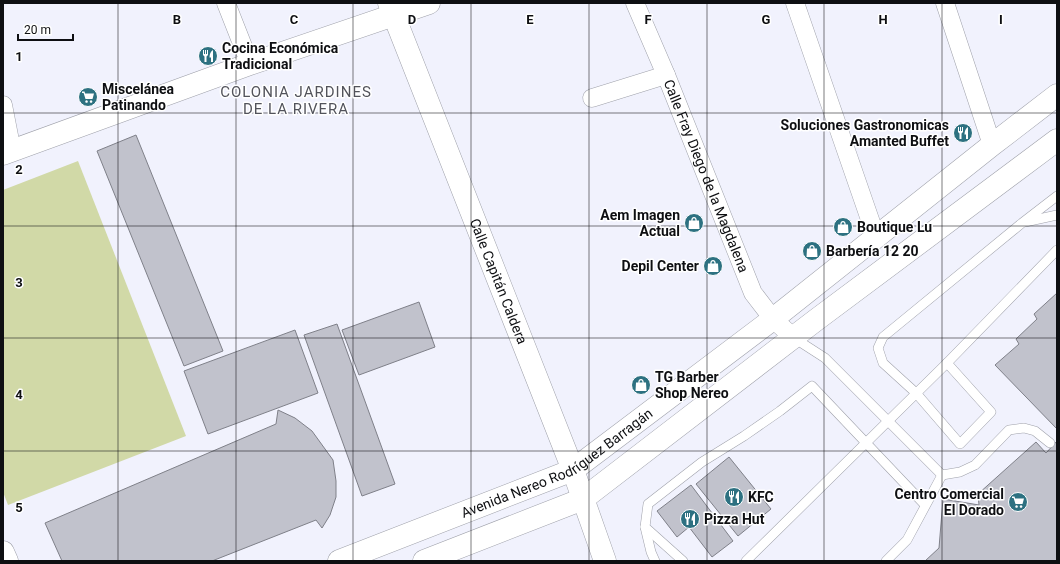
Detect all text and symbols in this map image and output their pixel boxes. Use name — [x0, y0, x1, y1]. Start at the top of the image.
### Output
text: B — [173, 12, 181, 27]
text: C — [290, 12, 299, 27]
text: D — [408, 12, 416, 27]
text: E — [526, 12, 534, 27]
text: F — [644, 12, 652, 27]
text: G — [762, 12, 771, 27]
text: H — [878, 12, 888, 27]
text: I — [999, 12, 1003, 27]
scale bar — [18, 16, 73, 42]
text: 20 m — [24, 23, 51, 37]
place label: Cocina Económica Tradicional — [222, 40, 339, 72]
restaurant icon: Cocina Económica Tradicional — [197, 45, 219, 67]
text: 1 — [15, 49, 23, 64]
street label: Calle Fray Diego de la Magdalena — [661, 77, 752, 275]
place label: Miscelánea Patinando — [102, 81, 175, 113]
district label: COLONIA JARDINES DE LA RIVERA — [220, 83, 372, 118]
supermarket icon: Miscelánea Patinando — [77, 86, 99, 108]
place label: Soluciones Gastronomicas Amanted Buffet — [781, 117, 949, 149]
restaurant icon: Soluciones Gastronomicas Amanted Buffet — [952, 122, 974, 144]
text: 2 — [15, 162, 23, 177]
place label: Aem Imagen Actual — [600, 207, 680, 239]
shop icon: Aem Imagen Actual — [683, 212, 705, 234]
street label: Calle Capitán Caldera — [467, 216, 531, 346]
shop icon: Boutique Lu — [832, 216, 854, 238]
place label: Boutique Lu — [857, 219, 932, 235]
shop icon: Barbería 12 20 — [801, 240, 823, 262]
place label: Barbería 12 20 — [826, 243, 919, 259]
shop icon: Depil Center — [702, 255, 724, 277]
place label: Depil Center — [622, 258, 699, 274]
text: 3 — [15, 275, 23, 290]
place label: TG Barber Shop Nereo — [655, 369, 729, 401]
shop icon: TG Barber Shop Nereo — [630, 374, 652, 396]
text: 4 — [15, 387, 23, 402]
street label: Avenida Nereo Rodríguez Barragán — [459, 405, 655, 521]
restaurant icon: KFC — [723, 486, 745, 508]
place label: Centro Comercial El Dorado — [894, 486, 1004, 518]
place label: KFC — [748, 489, 774, 505]
supermarket icon: Centro Comercial El Dorado — [1007, 491, 1029, 513]
text: 5 — [15, 500, 23, 515]
restaurant icon: Pizza Hut — [679, 508, 701, 530]
place label: Pizza Hut — [704, 511, 765, 527]

